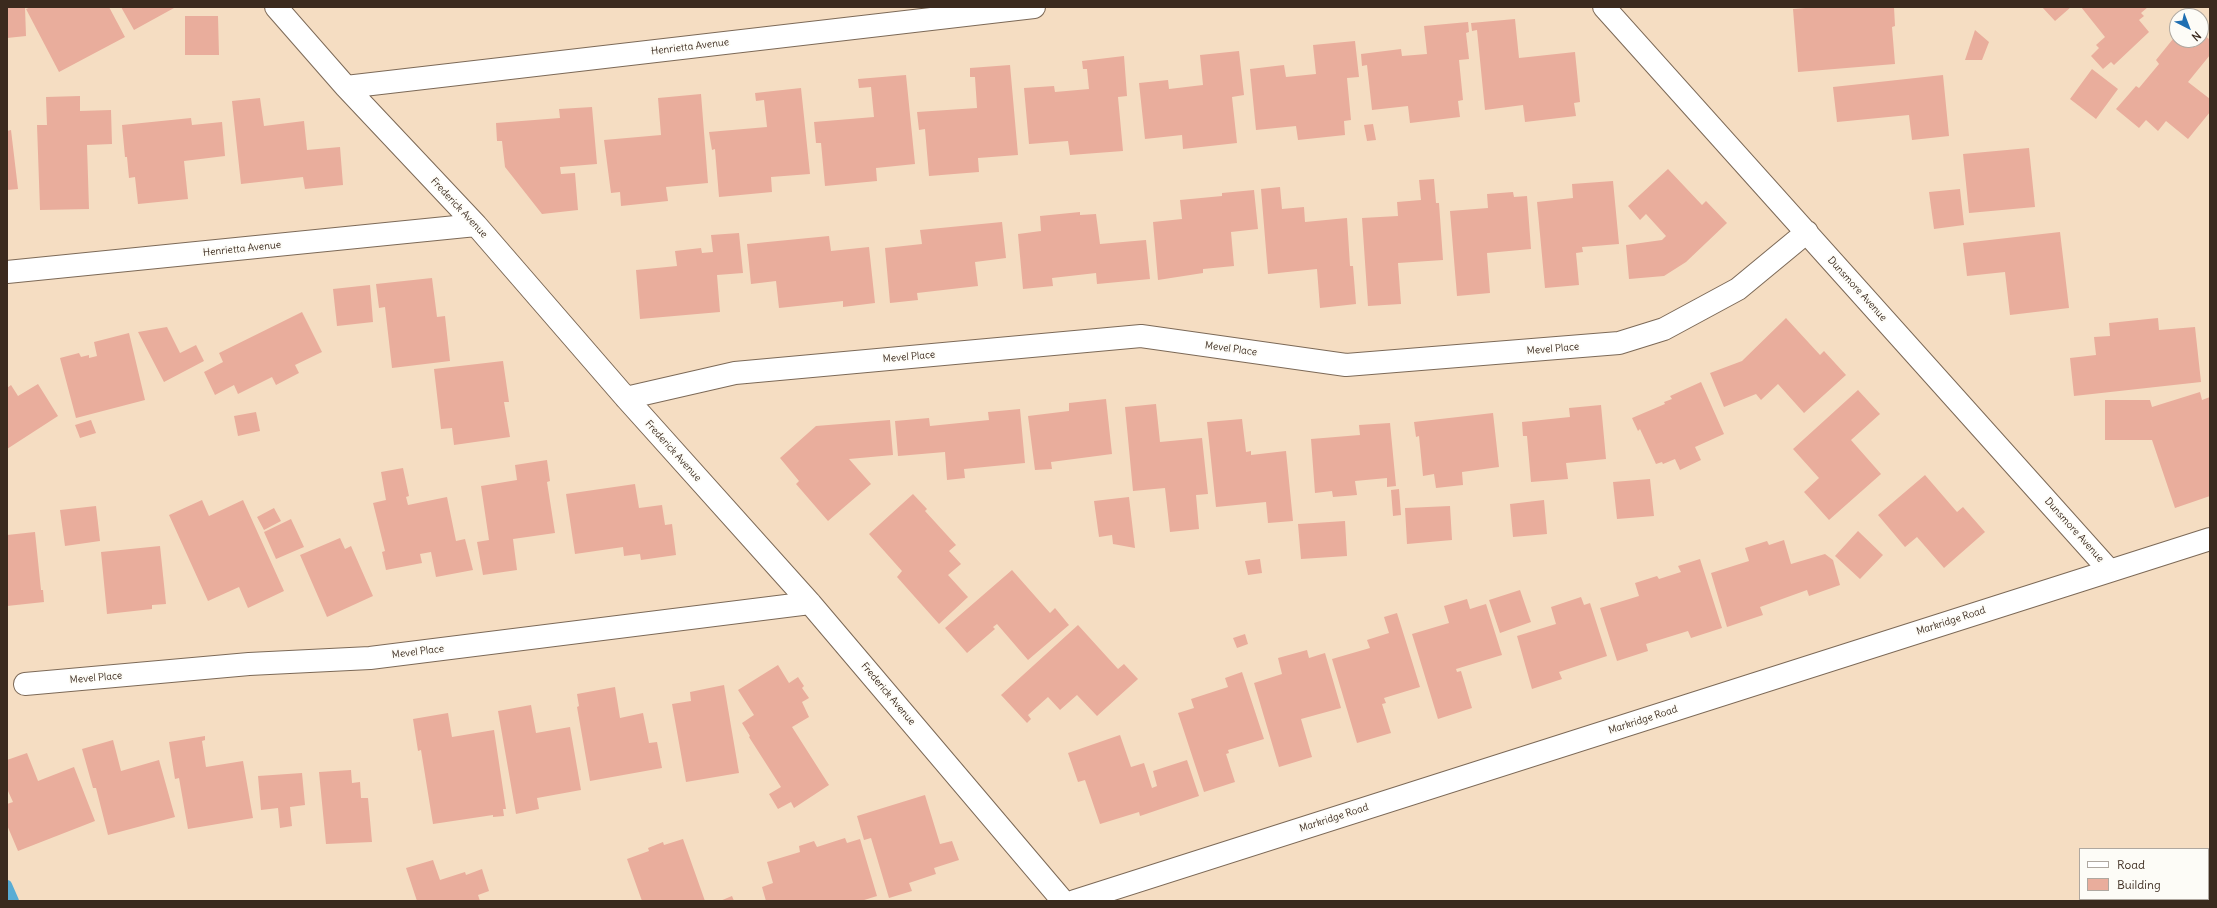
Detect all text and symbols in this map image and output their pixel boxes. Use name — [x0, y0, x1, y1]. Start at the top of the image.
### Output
north arrow — [2169, 8, 2209, 48]
text: N — [2189, 28, 2204, 44]
street label: Henrietta Avenue — [650, 36, 730, 58]
street label: Frederick Avenue — [428, 175, 490, 241]
street label: Henrietta Avenue — [202, 239, 282, 259]
street label: Dunsmore Avenue — [1825, 254, 1889, 324]
street label: Mevel Place — [1204, 339, 1258, 359]
street label: Mevel Place — [1526, 341, 1580, 357]
street label: Mevel Place — [882, 349, 936, 365]
street label: Frederick Avenue — [642, 418, 704, 484]
street label: Dunsmore Avenue — [2042, 495, 2106, 565]
street label: Markridge Road — [1915, 604, 1987, 638]
street label: Mevel Place — [391, 643, 445, 661]
street label: Frederick Avenue — [858, 660, 918, 728]
street label: Mevel Place — [69, 670, 123, 686]
street label: Markridge Road — [1607, 703, 1679, 737]
street label: Markridge Road — [1298, 801, 1370, 835]
legend — [2079, 848, 2209, 900]
text: Road — [2117, 857, 2145, 872]
text: Building — [2117, 877, 2161, 892]

